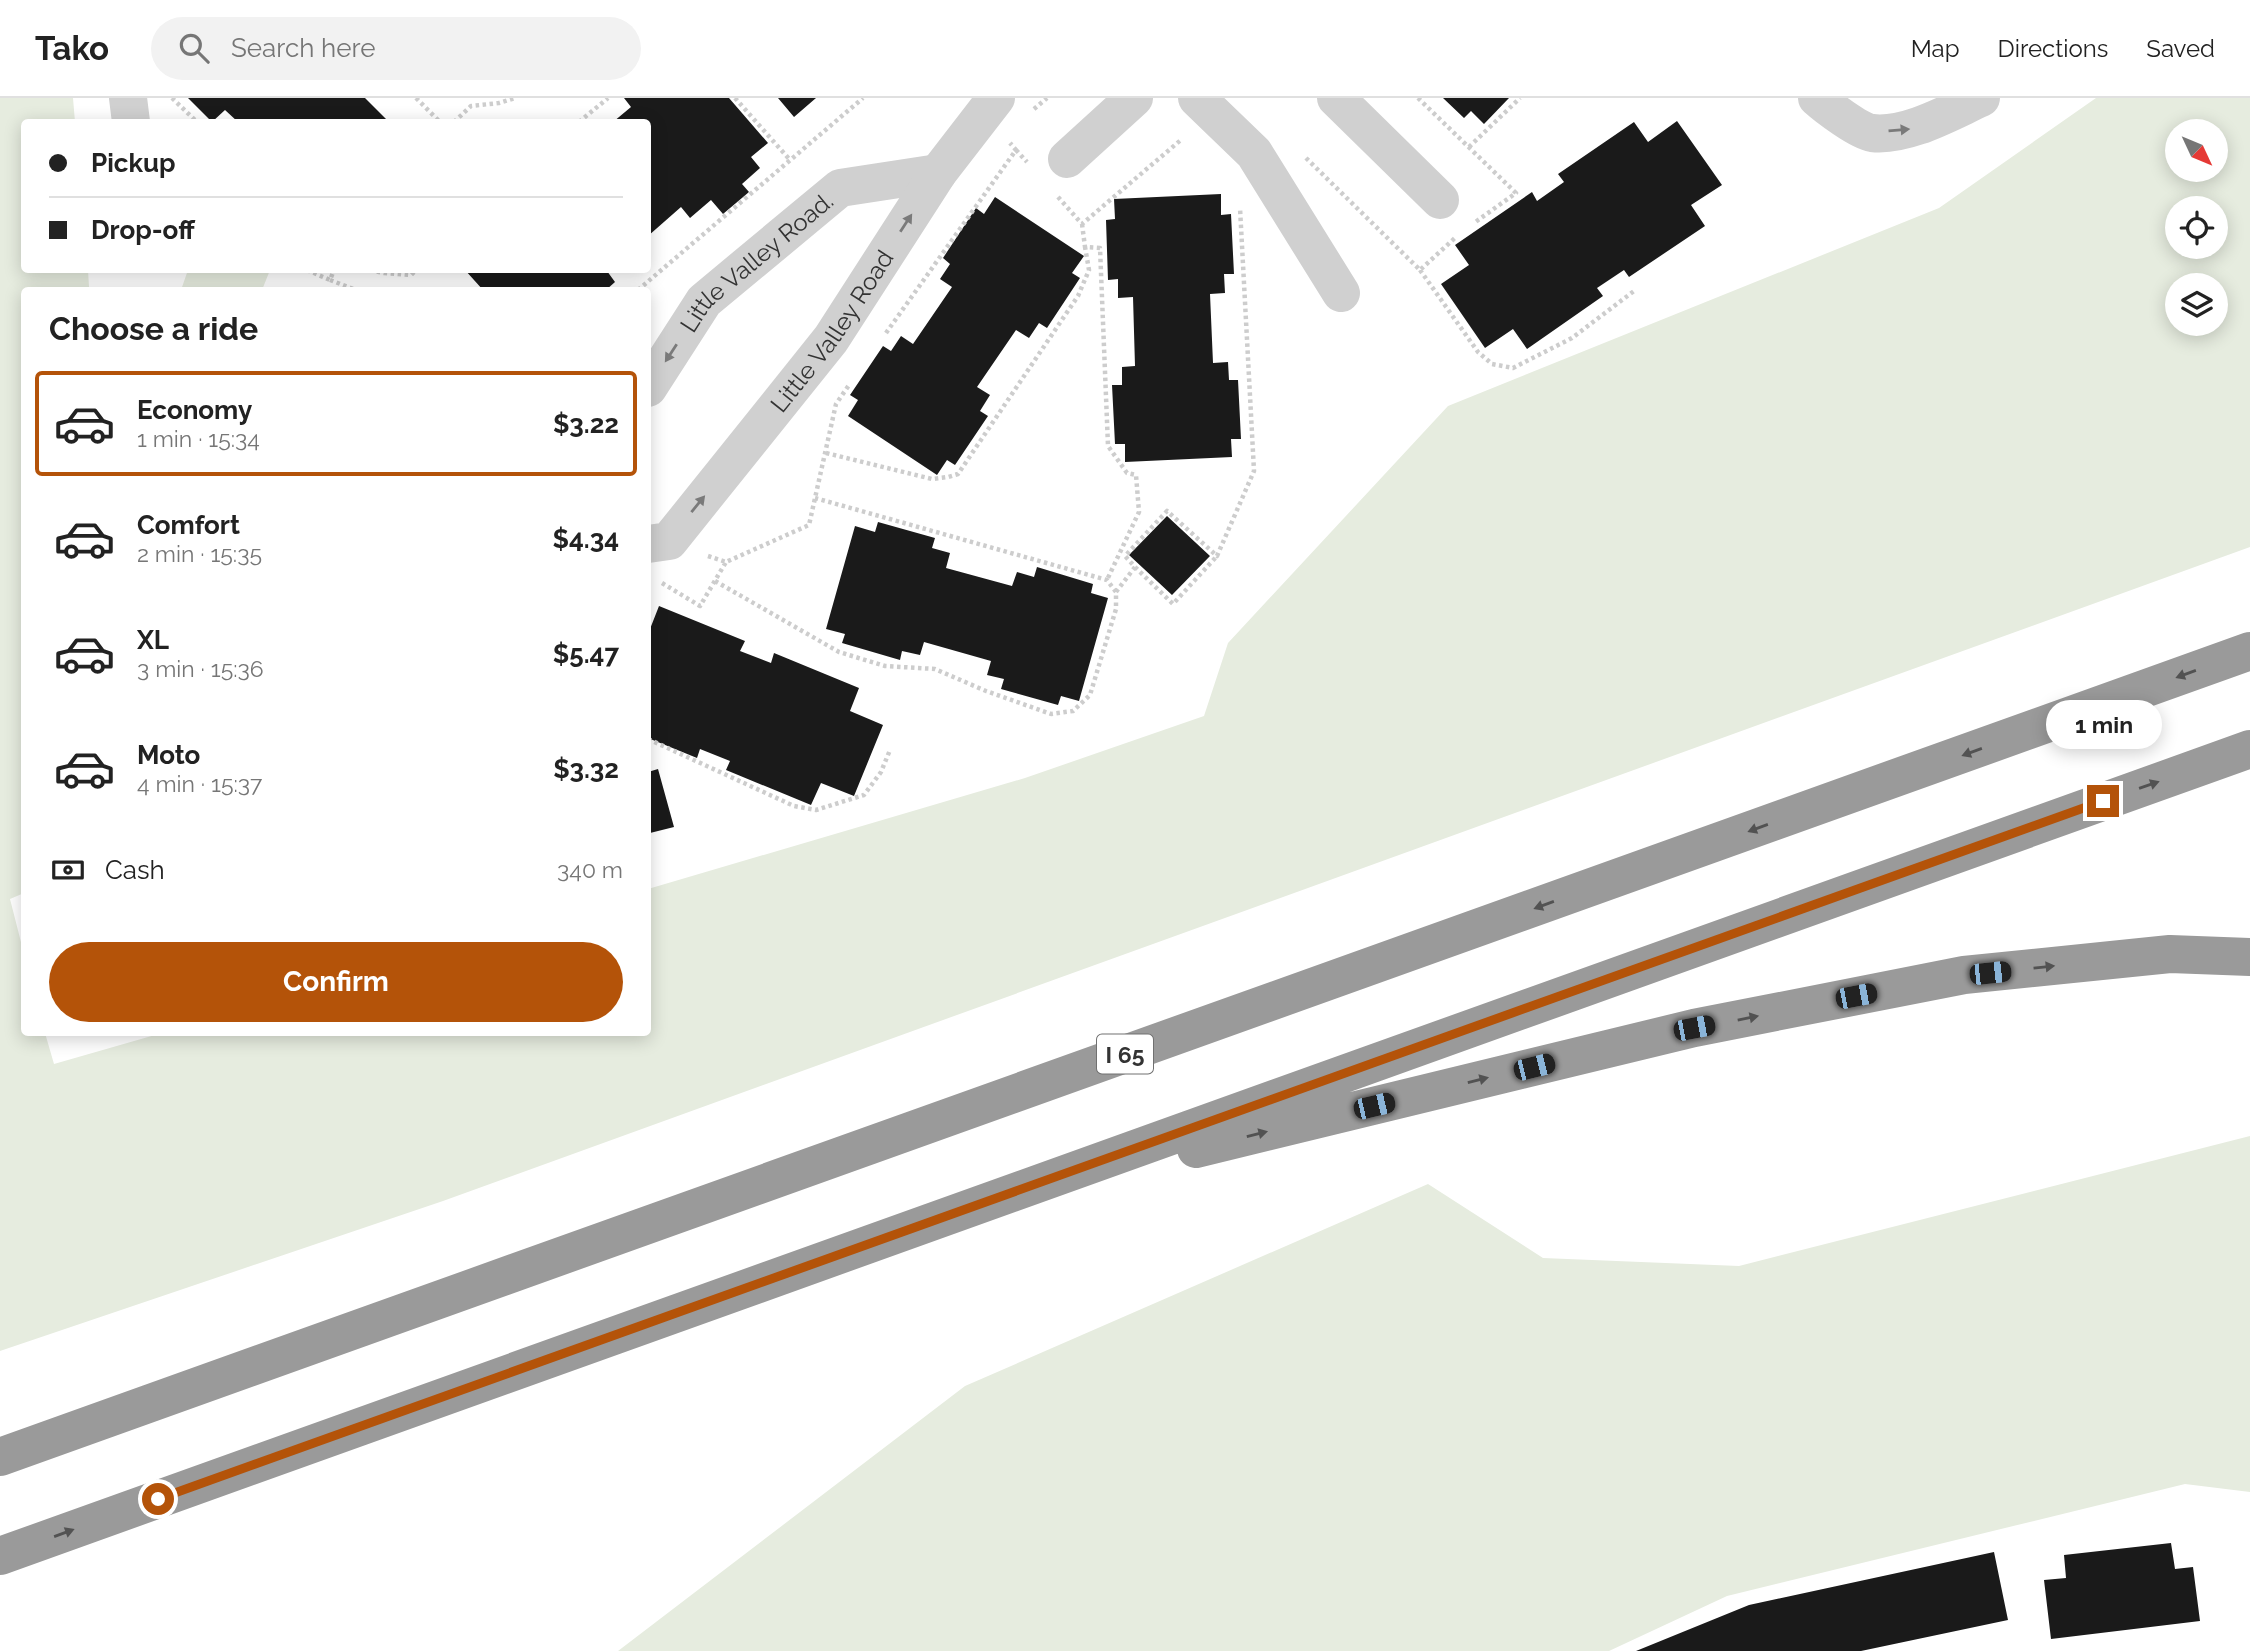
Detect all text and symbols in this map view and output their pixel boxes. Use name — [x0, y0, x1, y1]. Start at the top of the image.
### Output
search box — [151, 17, 641, 80]
text: Tako — [35, 29, 109, 68]
icon: search — [175, 29, 213, 67]
text: Search here — [231, 33, 375, 63]
text: Map — [1911, 34, 1960, 63]
text: Directions — [1998, 34, 2108, 63]
text: Saved — [2146, 34, 2215, 63]
north arrow — [2165, 119, 2228, 182]
map controls — [2165, 119, 2228, 336]
one-way arrow — [1888, 124, 1910, 135]
text: Pickup — [91, 148, 176, 178]
street label: Little Valley Road. — [677, 186, 841, 342]
button: locate — [2165, 196, 2228, 259]
one-way arrow — [899, 214, 913, 232]
text: Drop-off — [91, 215, 195, 245]
street label: Little Valley Road — [761, 244, 899, 418]
button: layers — [2165, 273, 2228, 336]
text: Choose a ride — [49, 310, 258, 347]
one-way arrow — [664, 343, 677, 362]
icon: car — [53, 392, 116, 455]
text: Economy — [137, 395, 252, 425]
text: $3.22 — [553, 409, 619, 439]
text: 1 min · 15:34 — [137, 425, 260, 452]
one-way arrow — [690, 496, 705, 513]
icon: car — [53, 507, 116, 570]
text: Comfort — [137, 510, 240, 540]
text: $4.34 — [552, 524, 619, 554]
text: 2 min · 15:35 — [137, 540, 262, 567]
icon: car — [53, 622, 116, 685]
text: XL — [137, 625, 169, 655]
text: $5.47 — [553, 639, 619, 669]
text: 3 min · 15:36 — [137, 655, 264, 682]
one-way arrow — [2175, 669, 2196, 680]
callout: 1 min — [2045, 700, 2161, 748]
text: 1 min — [2075, 711, 2133, 738]
icon: car — [53, 737, 116, 800]
text: Moto — [137, 740, 200, 770]
one-way arrow — [1961, 746, 1982, 757]
text: $3.32 — [553, 754, 619, 784]
text: 4 min · 15:37 — [137, 770, 262, 797]
one-way arrow — [2138, 779, 2159, 790]
route end — [2087, 785, 2119, 817]
one-way arrow — [1747, 823, 1768, 834]
icon: cash — [49, 851, 87, 889]
text: Cash — [105, 855, 165, 885]
text: 340 m — [557, 856, 623, 883]
one-way arrow — [1533, 900, 1554, 911]
button: Confirm — [49, 942, 623, 1022]
car — [1969, 960, 2012, 986]
one-way arrow — [2033, 961, 2055, 972]
car — [1834, 982, 1879, 1010]
one-way arrow — [1737, 1012, 1759, 1023]
car — [1672, 1014, 1717, 1042]
road number: I 65 — [1097, 1035, 1153, 1074]
car — [1512, 1052, 1557, 1082]
one-way arrow — [1467, 1075, 1489, 1086]
car — [1352, 1091, 1397, 1121]
one-way arrow — [1246, 1128, 1268, 1139]
route start — [142, 1483, 174, 1515]
one-way arrow — [54, 1527, 75, 1538]

